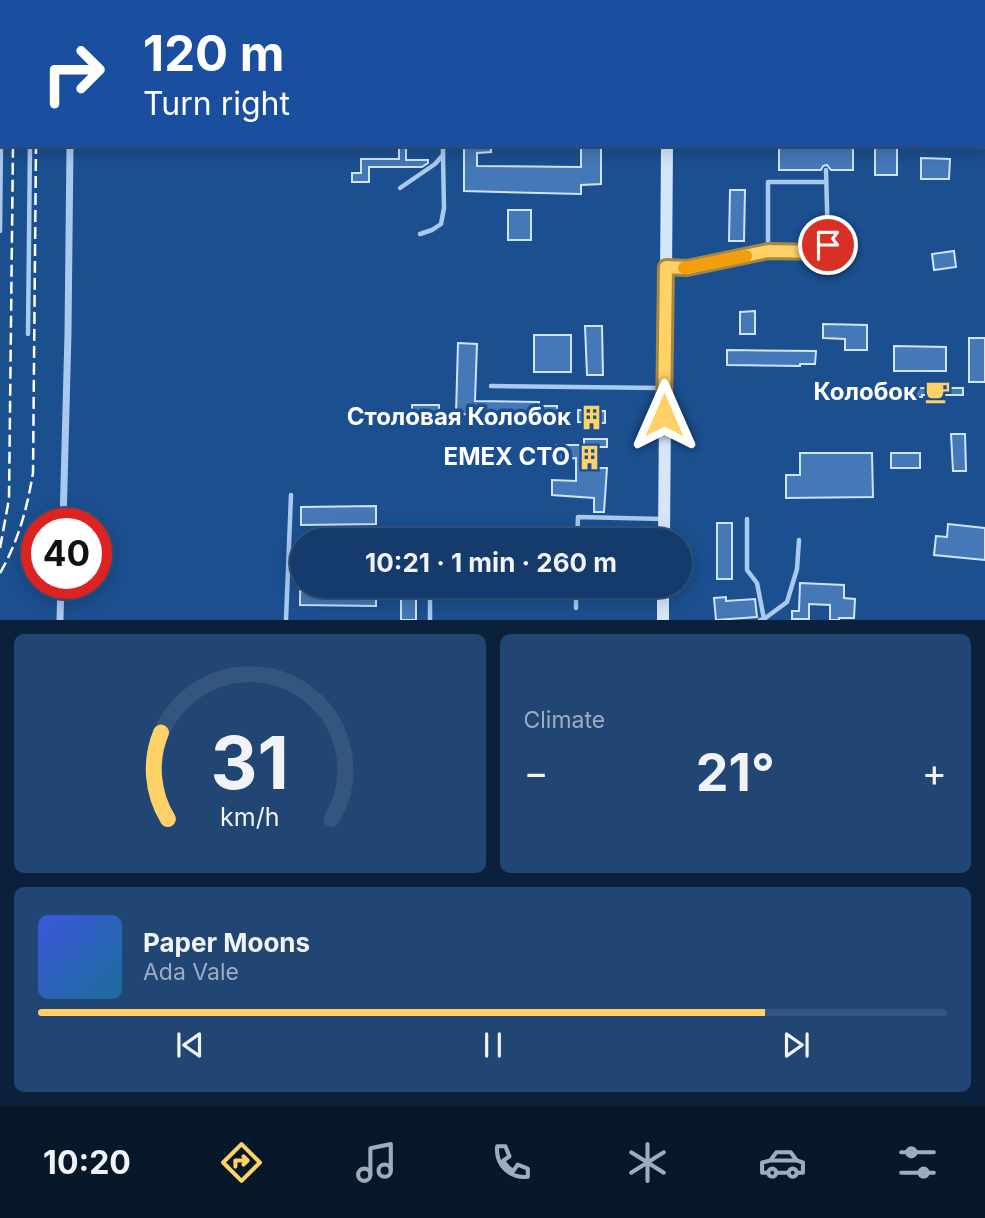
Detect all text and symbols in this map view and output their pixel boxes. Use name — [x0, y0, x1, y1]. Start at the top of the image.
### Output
text: 120 m — [143, 24, 284, 83]
icon: right — [28, 28, 119, 119]
text: Turn right — [143, 84, 290, 123]
pin — [798, 215, 858, 275]
icon: arrive — [809, 226, 847, 264]
place label: Колобок — [813, 377, 917, 406]
position arrow — [627, 378, 701, 452]
cafe icon: Колобок — [923, 378, 951, 406]
place label: Столовая Колобок — [347, 402, 571, 431]
building icon: Столовая Колобок — [577, 403, 605, 431]
place label: EMEX СТО — [444, 442, 570, 471]
building icon: EMEX СТО — [576, 443, 604, 471]
speed limit sign: 40 — [21, 508, 112, 599]
text: 10:21 · 1 min · 260 m — [365, 547, 617, 578]
text: Climate — [524, 706, 605, 734]
text: 31 — [211, 719, 289, 808]
text: 21° — [696, 741, 775, 804]
text: − — [524, 749, 549, 795]
text: + — [922, 749, 947, 795]
text: km/h — [220, 802, 279, 832]
text: Paper Moons — [143, 927, 310, 958]
text: Ada Vale — [143, 958, 239, 986]
icon: previous — [171, 1026, 209, 1064]
icon: pause — [474, 1026, 512, 1064]
icon: next — [777, 1026, 815, 1064]
icon: directions — [217, 1138, 266, 1187]
icon: music — [352, 1138, 401, 1187]
icon: phone — [487, 1138, 536, 1187]
icon: climate — [623, 1138, 672, 1187]
icon: car — [758, 1138, 807, 1187]
icon: filters — [893, 1138, 942, 1187]
text: 10:20 — [43, 1143, 131, 1182]

